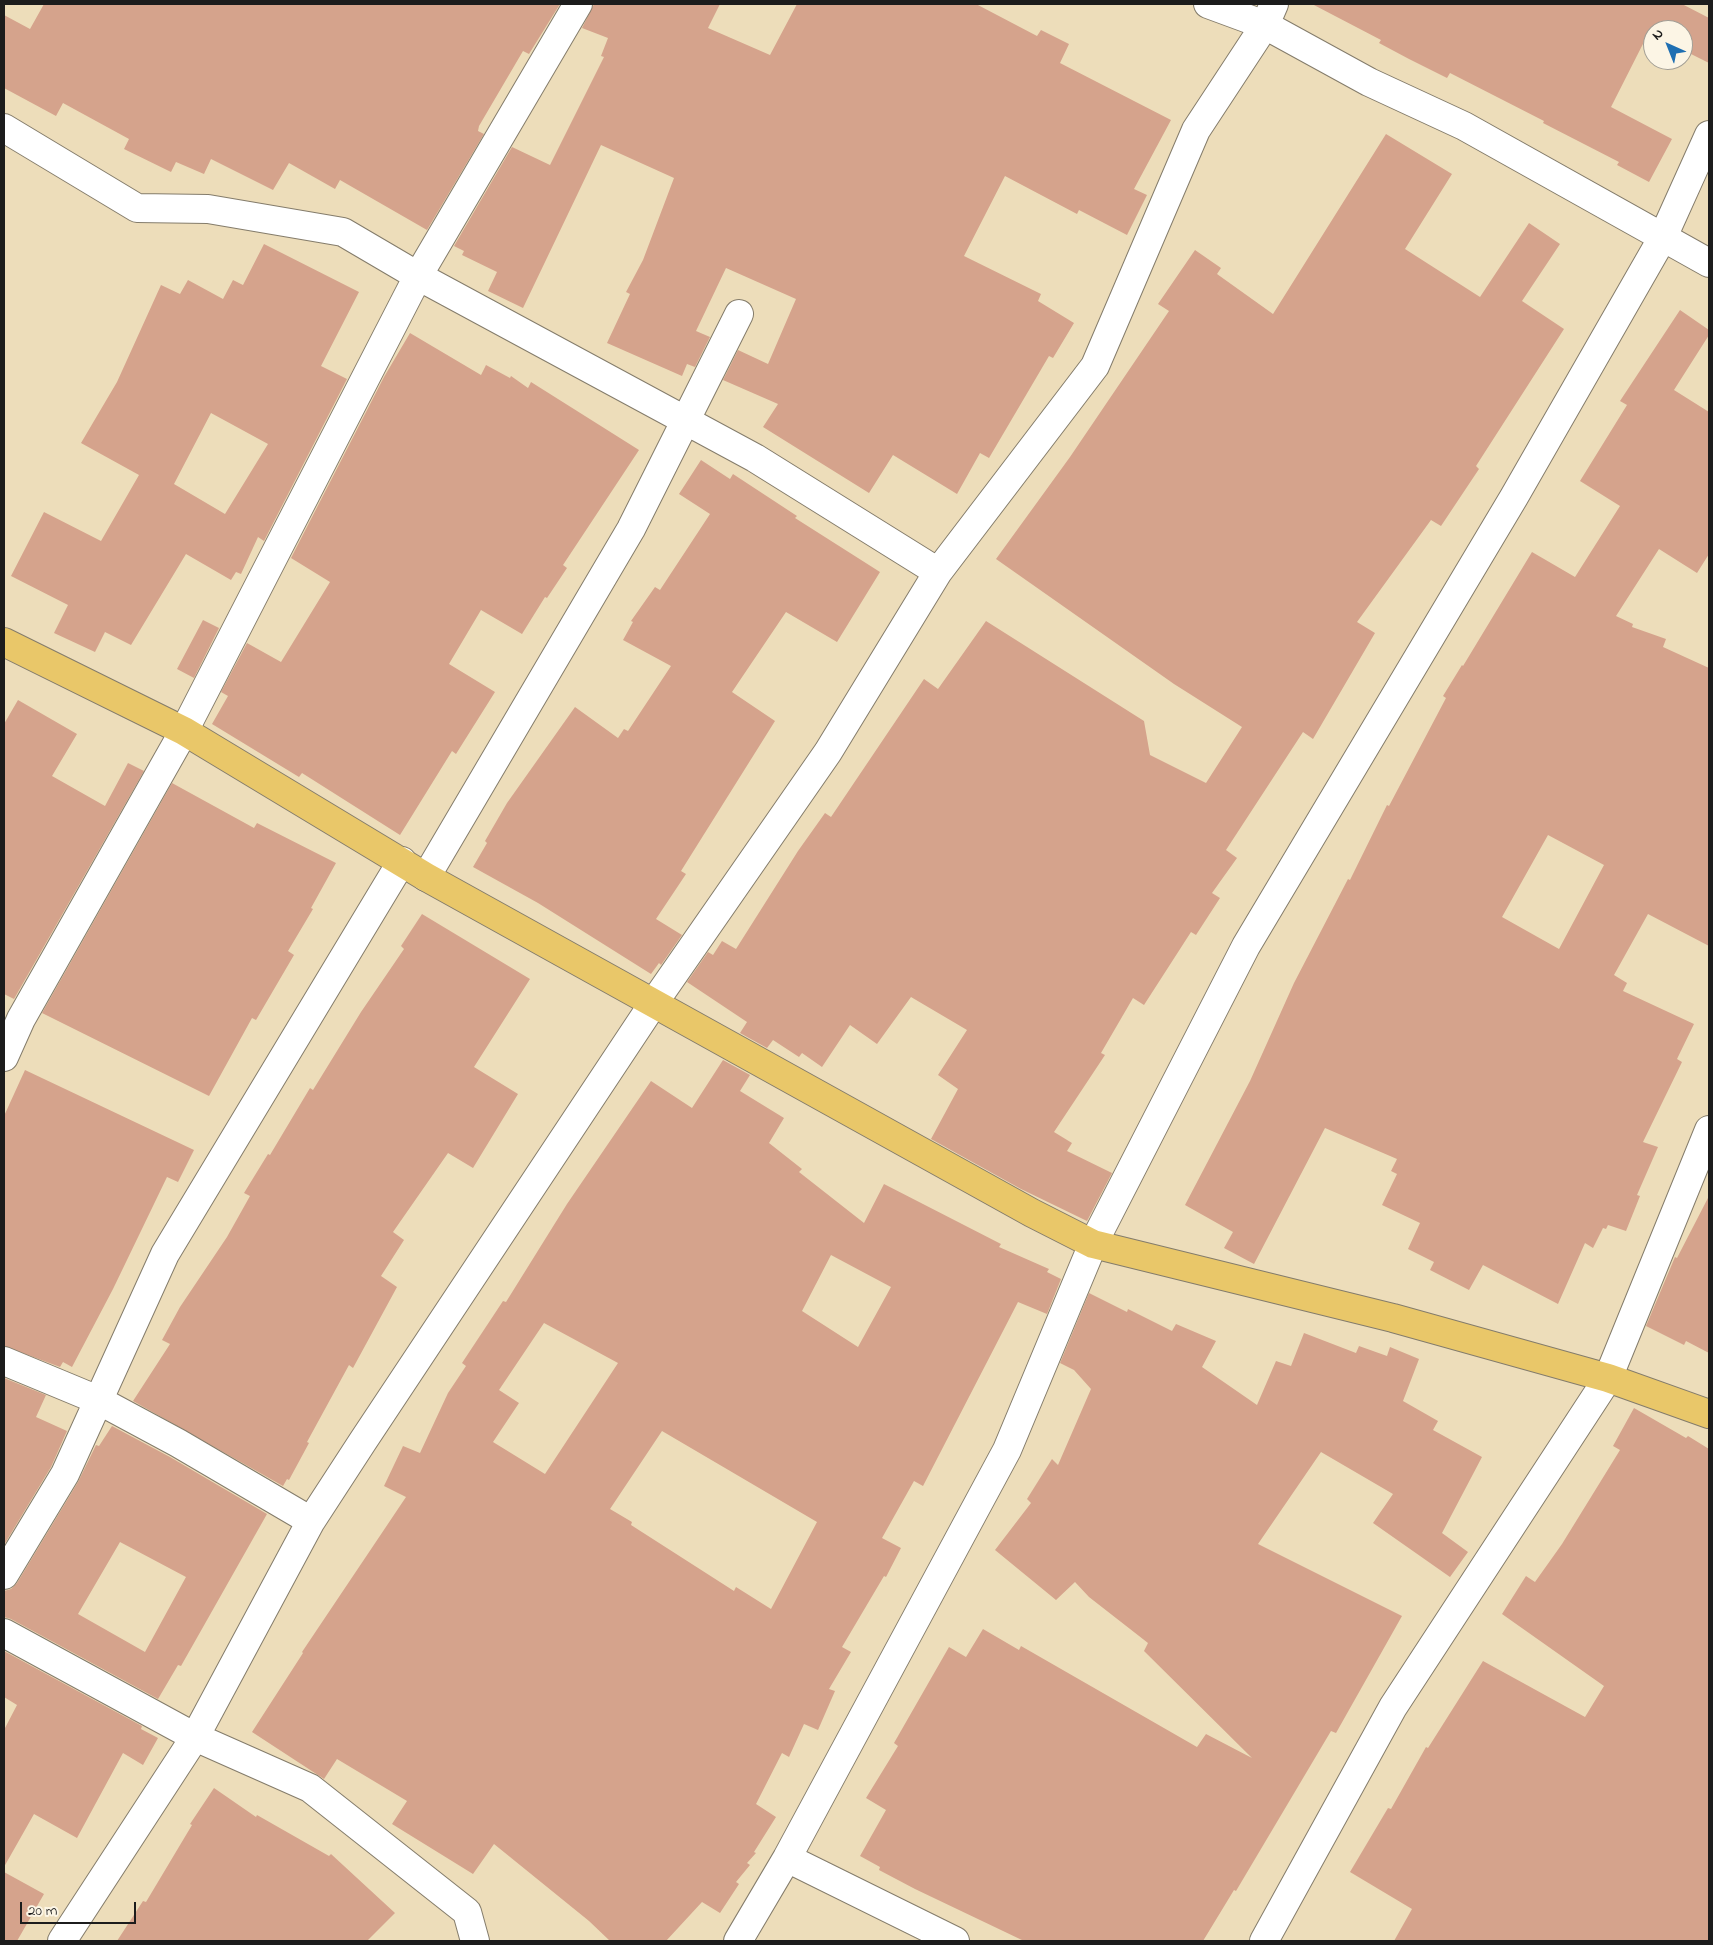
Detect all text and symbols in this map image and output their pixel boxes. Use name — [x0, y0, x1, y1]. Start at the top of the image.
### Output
north arrow — [1643, 20, 1693, 70]
text: N — [1647, 24, 1669, 45]
scale bar — [22, 1892, 139, 1924]
text: 20 m — [28, 1900, 57, 1922]

